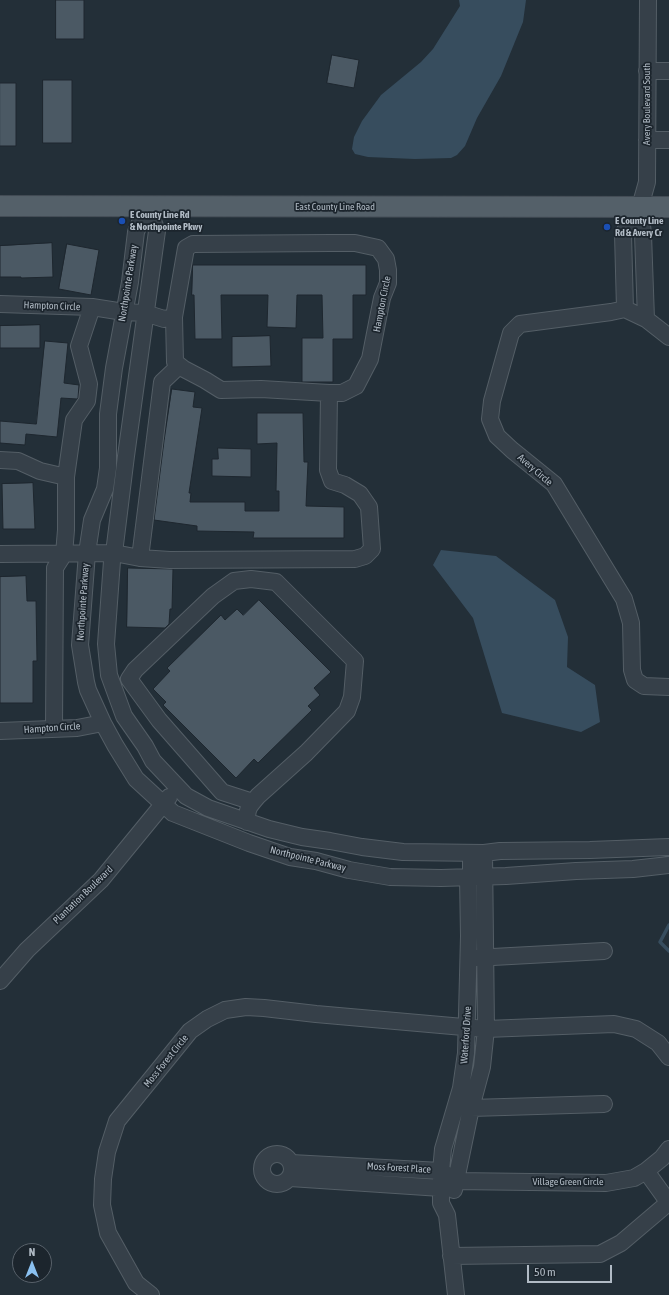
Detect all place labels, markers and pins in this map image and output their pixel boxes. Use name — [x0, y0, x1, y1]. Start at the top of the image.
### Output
place label: E County Line Rd & Northpointe Pkwy — [130, 209, 202, 232]
place label: E County Line Rd & Avery Cr — [615, 215, 663, 238]
marker: E County Line Rd & Northpointe Pkwy — [117, 216, 127, 226]
marker: E County Line Rd & Avery Cr — [602, 222, 612, 232]

